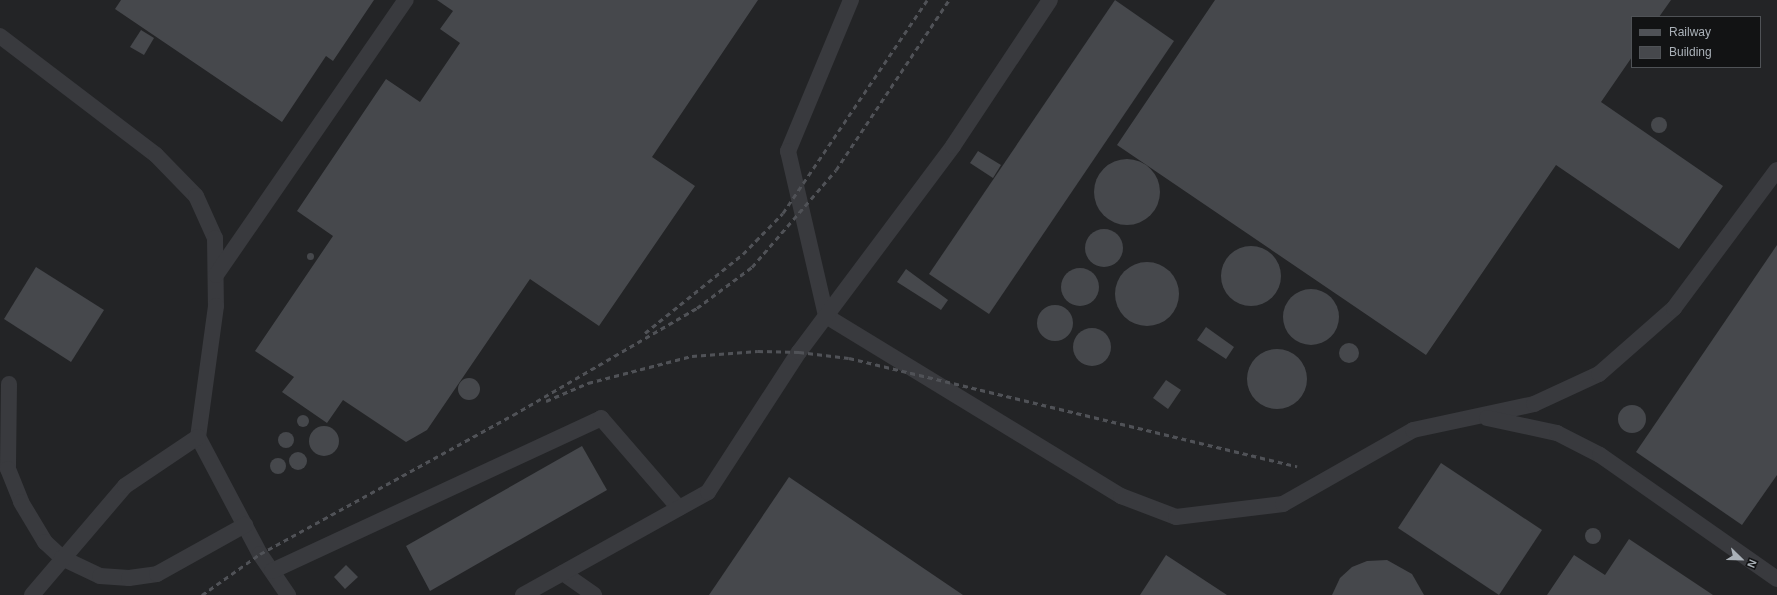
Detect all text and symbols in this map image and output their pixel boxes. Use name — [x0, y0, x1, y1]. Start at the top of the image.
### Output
legend — [1631, 16, 1761, 68]
text: Railway — [1669, 25, 1711, 39]
text: Building — [1669, 45, 1712, 59]
north arrow — [1721, 539, 1761, 579]
text: N — [1745, 558, 1759, 570]

